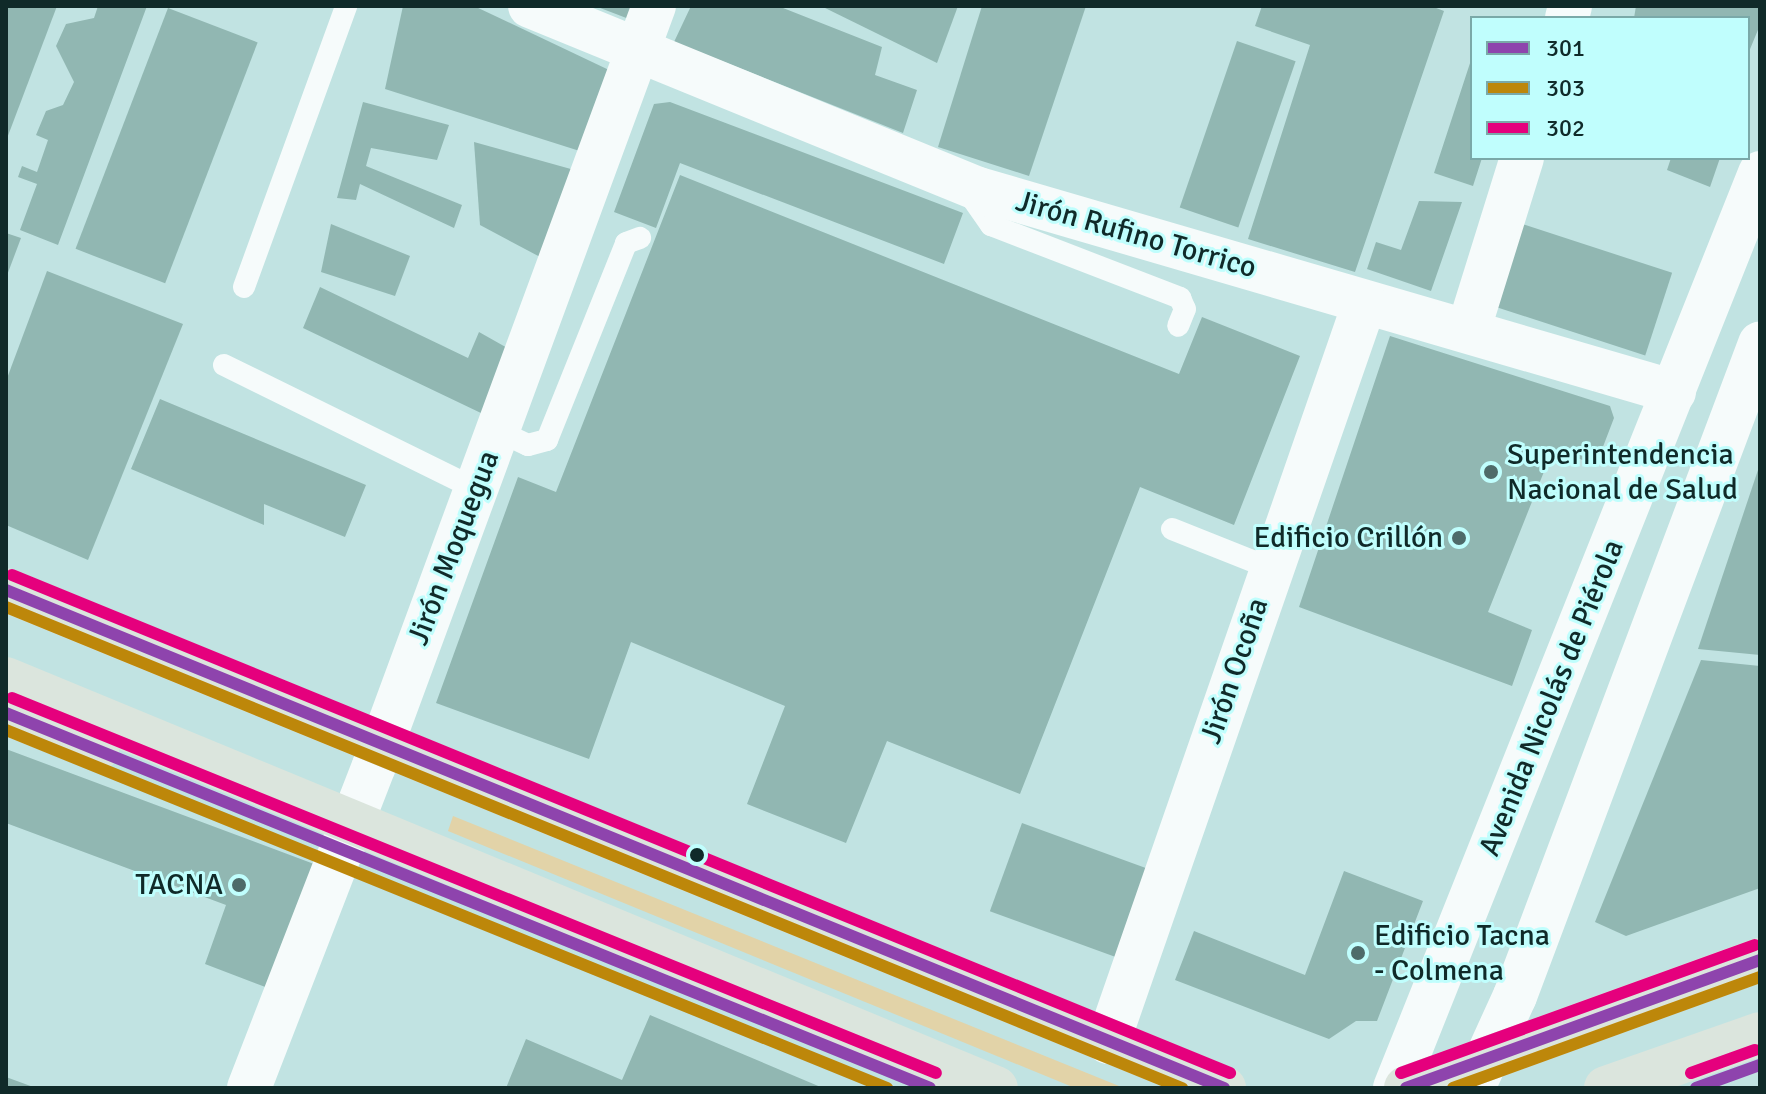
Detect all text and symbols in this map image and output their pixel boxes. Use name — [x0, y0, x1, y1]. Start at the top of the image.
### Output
legend — [1470, 16, 1750, 160]
text: 301 — [1546, 33, 1585, 63]
text: 303 — [1546, 73, 1585, 103]
text: 302 — [1546, 113, 1585, 143]
street label: Jirón Rufino Torrico — [1012, 183, 1260, 287]
place label: Superintendencia Nacional de Salud — [1507, 437, 1738, 508]
street label: Jirón Moquegua — [400, 446, 508, 650]
marker: Superintendencia Nacional de Salud — [1482, 463, 1500, 481]
place label: Edificio Crillón — [1254, 520, 1443, 556]
marker: Edificio Crillón — [1450, 529, 1468, 547]
street label: Avenida Nicolás de Piérola — [1472, 535, 1632, 861]
street label: Jirón Ocoña — [1193, 594, 1277, 748]
unlabelled marker — [689, 847, 705, 863]
place label: TACNA — [135, 867, 223, 903]
marker: TACNA — [230, 876, 248, 894]
place label: Edificio Tacna - Colmena — [1374, 918, 1550, 988]
marker: Edificio Tacna - Colmena — [1349, 944, 1367, 962]

